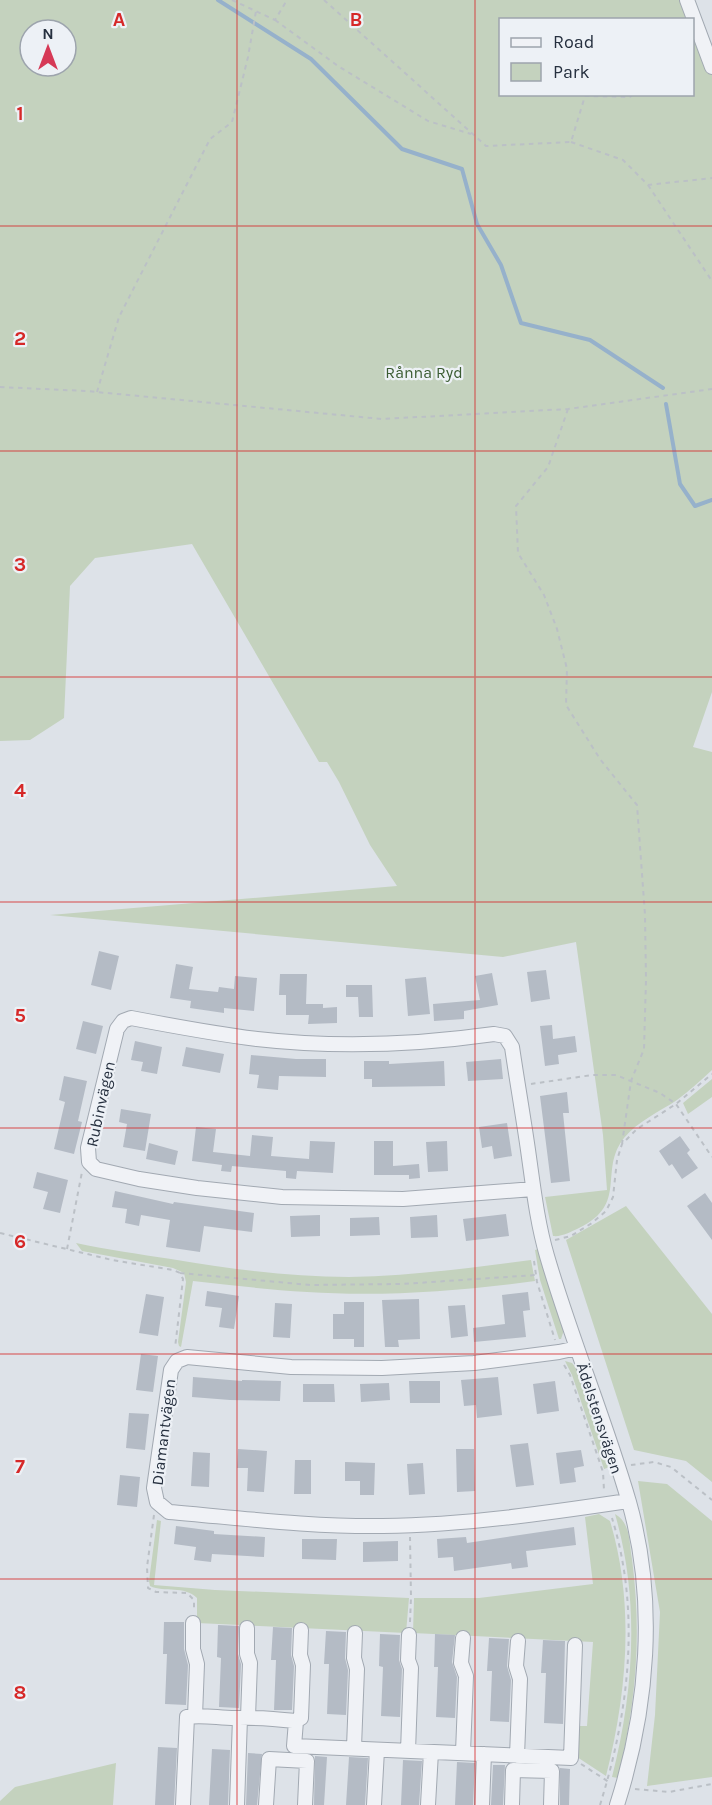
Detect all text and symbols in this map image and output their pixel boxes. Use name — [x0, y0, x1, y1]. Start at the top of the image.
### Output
text: A — [113, 8, 126, 31]
text: B — [350, 8, 362, 31]
north arrow — [18, 18, 78, 78]
legend — [499, 18, 694, 96]
text: N — [42, 24, 54, 43]
text: Road — [553, 31, 594, 53]
text: Park — [553, 61, 590, 83]
text: 1 — [16, 102, 24, 125]
text: 2 — [14, 327, 26, 350]
park label: Rånna Ryd — [385, 363, 463, 382]
text: 3 — [14, 553, 26, 576]
text: 4 — [14, 779, 26, 802]
text: 5 — [14, 1004, 26, 1027]
street label: Rubinvägen — [82, 1060, 119, 1149]
text: 6 — [14, 1230, 26, 1253]
street label: Ädelstensvägen — [573, 1360, 626, 1476]
street label: Diamantvägen — [148, 1378, 179, 1486]
text: 7 — [15, 1455, 25, 1478]
text: 8 — [14, 1681, 26, 1704]

